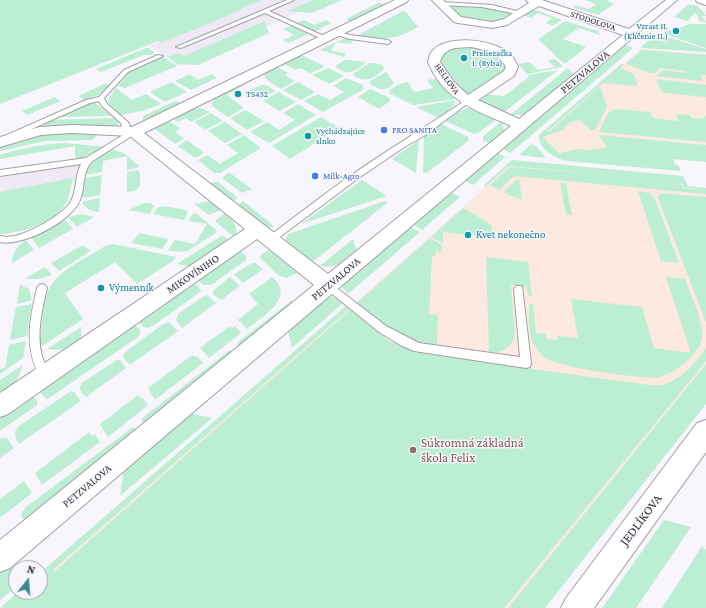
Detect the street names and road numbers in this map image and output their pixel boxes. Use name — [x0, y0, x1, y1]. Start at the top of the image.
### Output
street label: STODOLOVA — [569, 9, 617, 33]
street label: PETZVALOVA — [558, 48, 612, 96]
street label: HELLOVA — [432, 61, 462, 97]
street label: MIKOVÍNIHO — [164, 252, 222, 296]
street label: PETZVALOVA — [309, 255, 363, 303]
street label: PETZVALOVA — [60, 462, 114, 510]
street label: JEDLÍKOVA — [617, 491, 665, 549]

